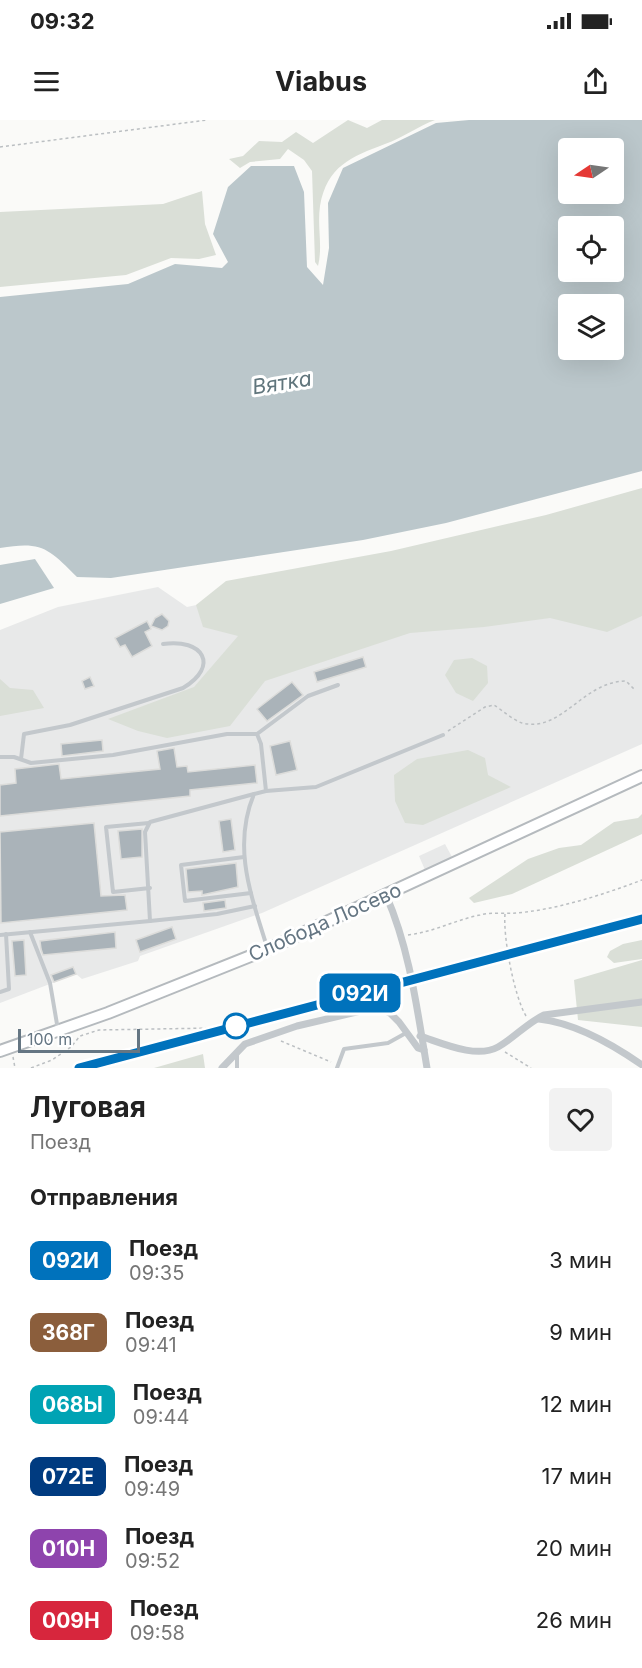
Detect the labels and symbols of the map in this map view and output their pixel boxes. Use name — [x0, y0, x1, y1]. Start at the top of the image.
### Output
north arrow — [558, 138, 624, 204]
water label: Вятка — [250, 365, 313, 400]
street label: Слобода Лосево — [245, 878, 405, 966]
line badge: 092И — [318, 974, 402, 1012]
unlabelled marker — [223, 1013, 249, 1039]
scale bar — [18, 1026, 140, 1054]

